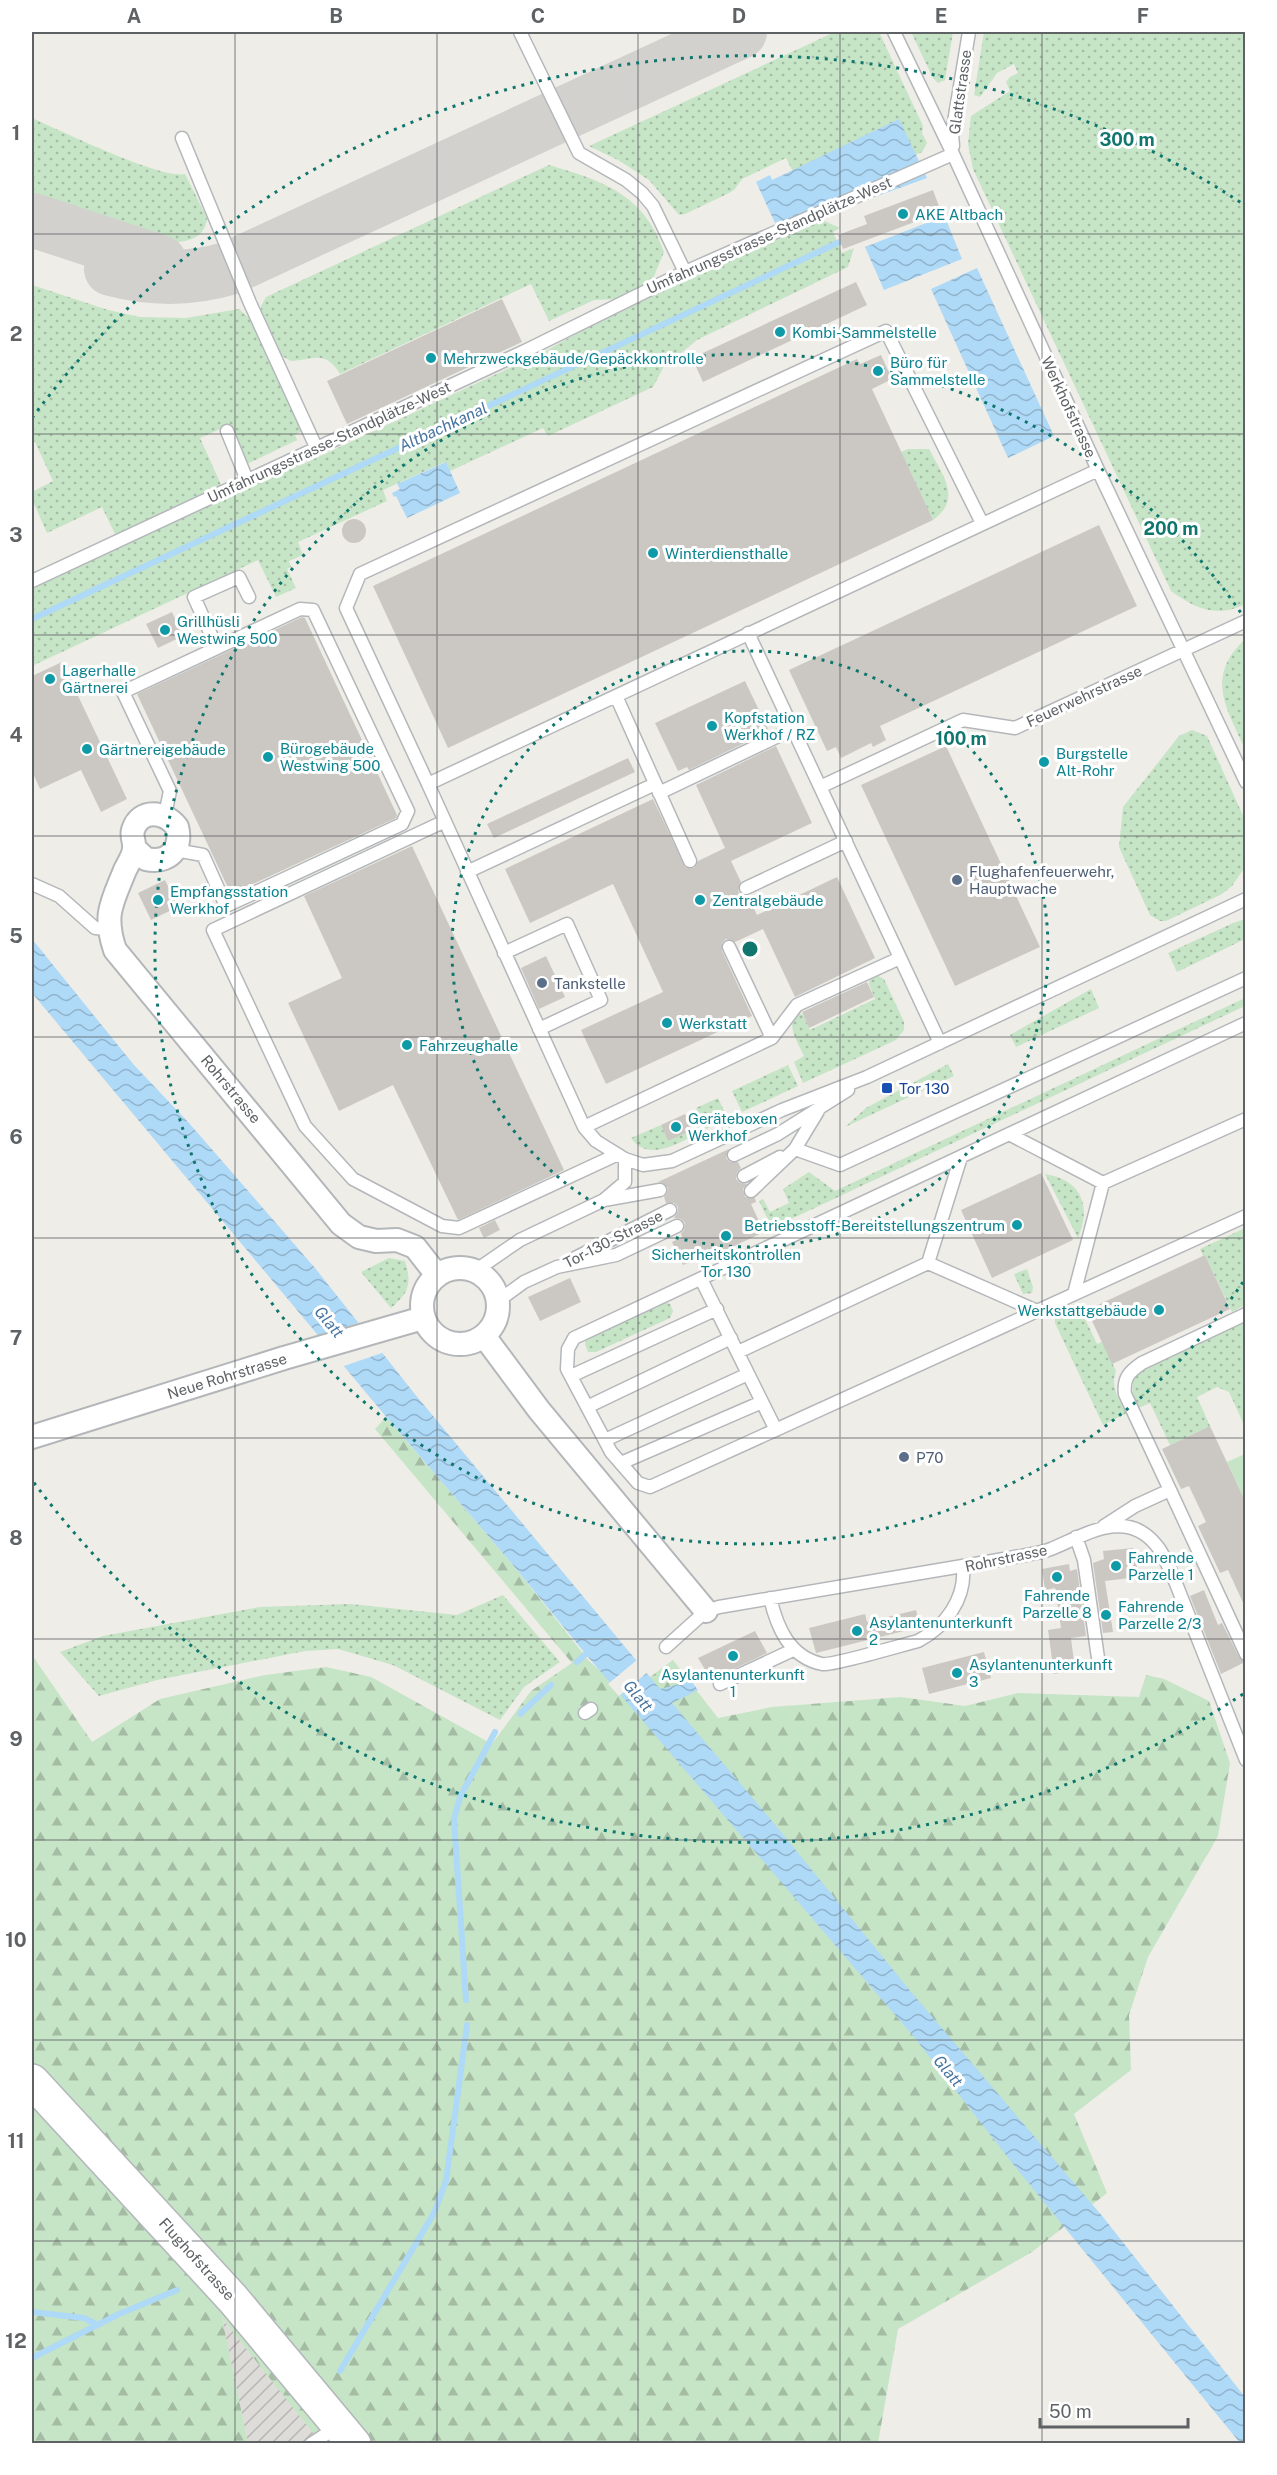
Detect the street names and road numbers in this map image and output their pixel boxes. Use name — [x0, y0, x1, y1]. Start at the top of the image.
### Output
street label: Glattstrasse — [946, 49, 974, 135]
street label: Umfahrungsstrasse-Standplätze-West — [644, 173, 894, 297]
street label: Werkhofstrasse — [1038, 354, 1100, 460]
street label: Umfahrungsstrasse-Standplätze-West — [205, 378, 454, 506]
street label: Feuerwehrstrasse — [1023, 662, 1145, 730]
street label: Rohrstrasse — [198, 1052, 264, 1126]
street label: Tor-130-Strasse — [561, 1207, 665, 1271]
street label: Neue Rohrstrasse — [165, 1350, 289, 1402]
street label: Rohrstrasse — [963, 1541, 1049, 1575]
street label: Flughofstrasse — [156, 2214, 238, 2304]

